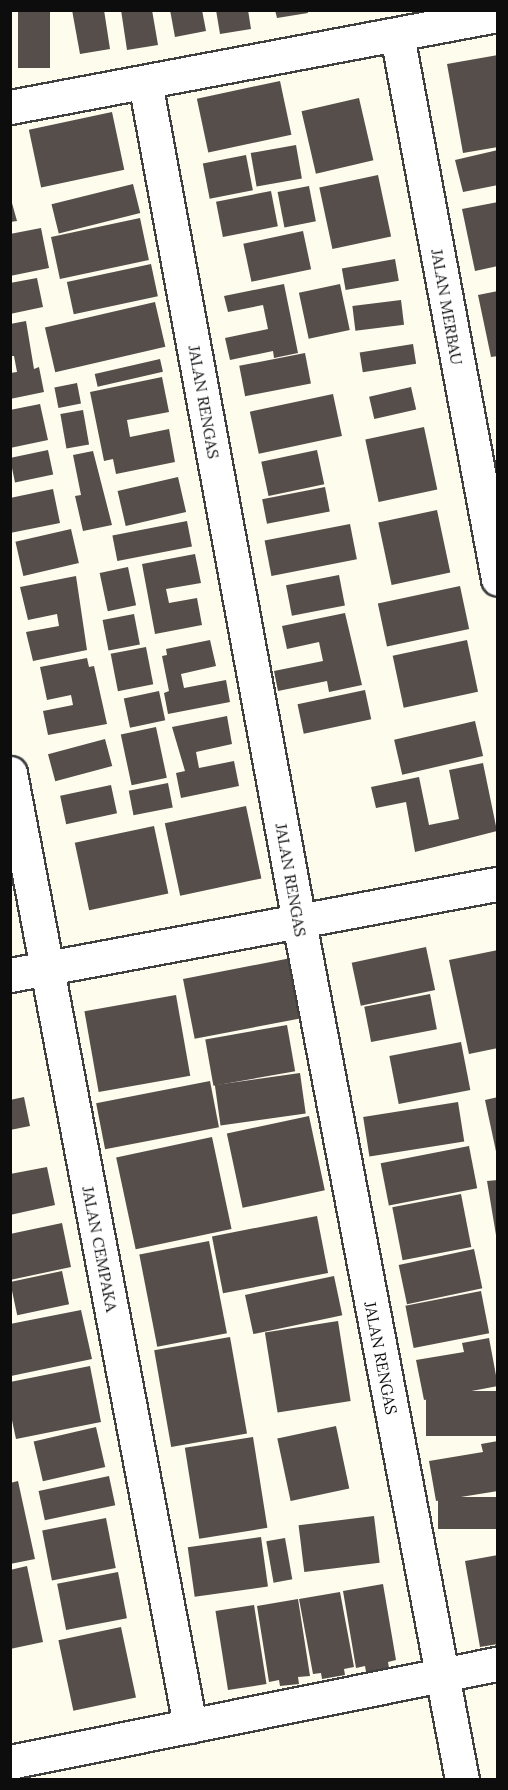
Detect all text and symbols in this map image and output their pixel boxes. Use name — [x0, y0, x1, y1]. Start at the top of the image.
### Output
street label: JALAN MERBAU — [427, 248, 467, 366]
street label: JALAN RENGAS — [185, 344, 223, 460]
street label: JALAN RENGAS — [272, 822, 310, 938]
street label: JALAN CEMPAKA — [78, 1185, 122, 1313]
street label: JALAN RENGAS — [361, 1300, 401, 1416]

